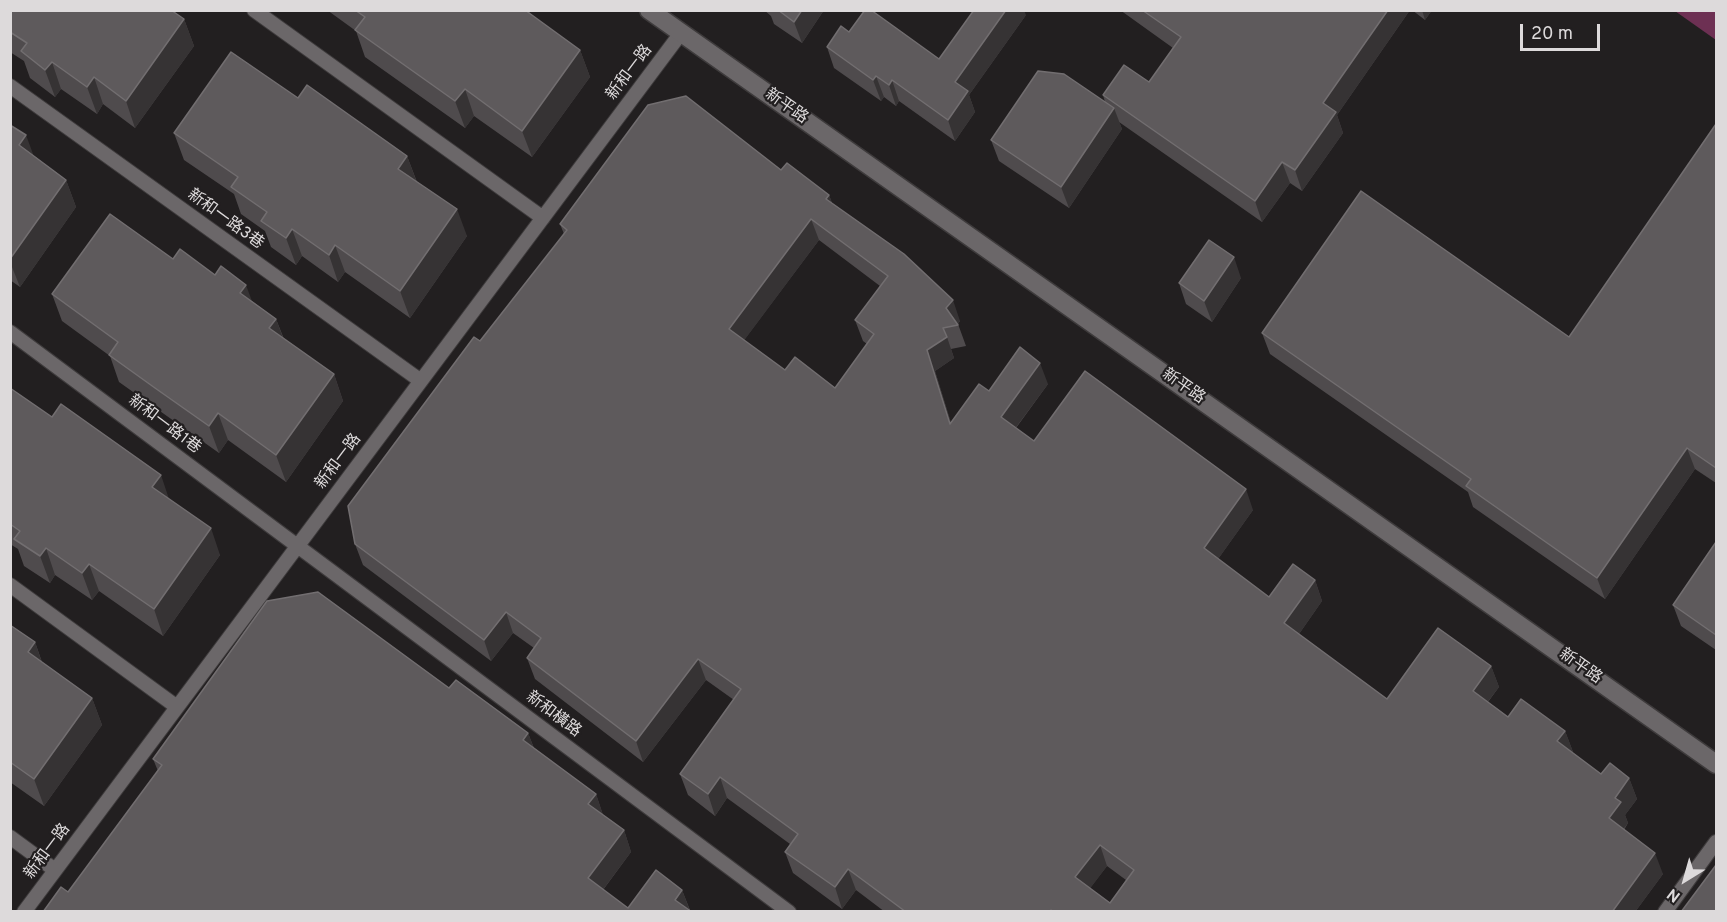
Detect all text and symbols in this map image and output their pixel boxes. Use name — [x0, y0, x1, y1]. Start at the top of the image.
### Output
scale bar — [1523, 12, 1602, 50]
text: 20 m — [1531, 23, 1573, 46]
street label: 新和一路 — [603, 42, 657, 104]
street label: 新平路 — [761, 85, 811, 129]
street label: 新和一路3巷 — [183, 186, 267, 254]
street label: 新平路 — [1158, 365, 1208, 409]
street label: 新和一路1巷 — [124, 391, 204, 459]
street label: 新和一路 — [312, 431, 366, 493]
street label: 新平路 — [1555, 645, 1605, 689]
street label: 新和橫路 — [522, 688, 584, 742]
street label: 新和一路 — [21, 821, 75, 883]
north arrow — [1655, 850, 1715, 910]
text: N — [1664, 883, 1685, 906]

